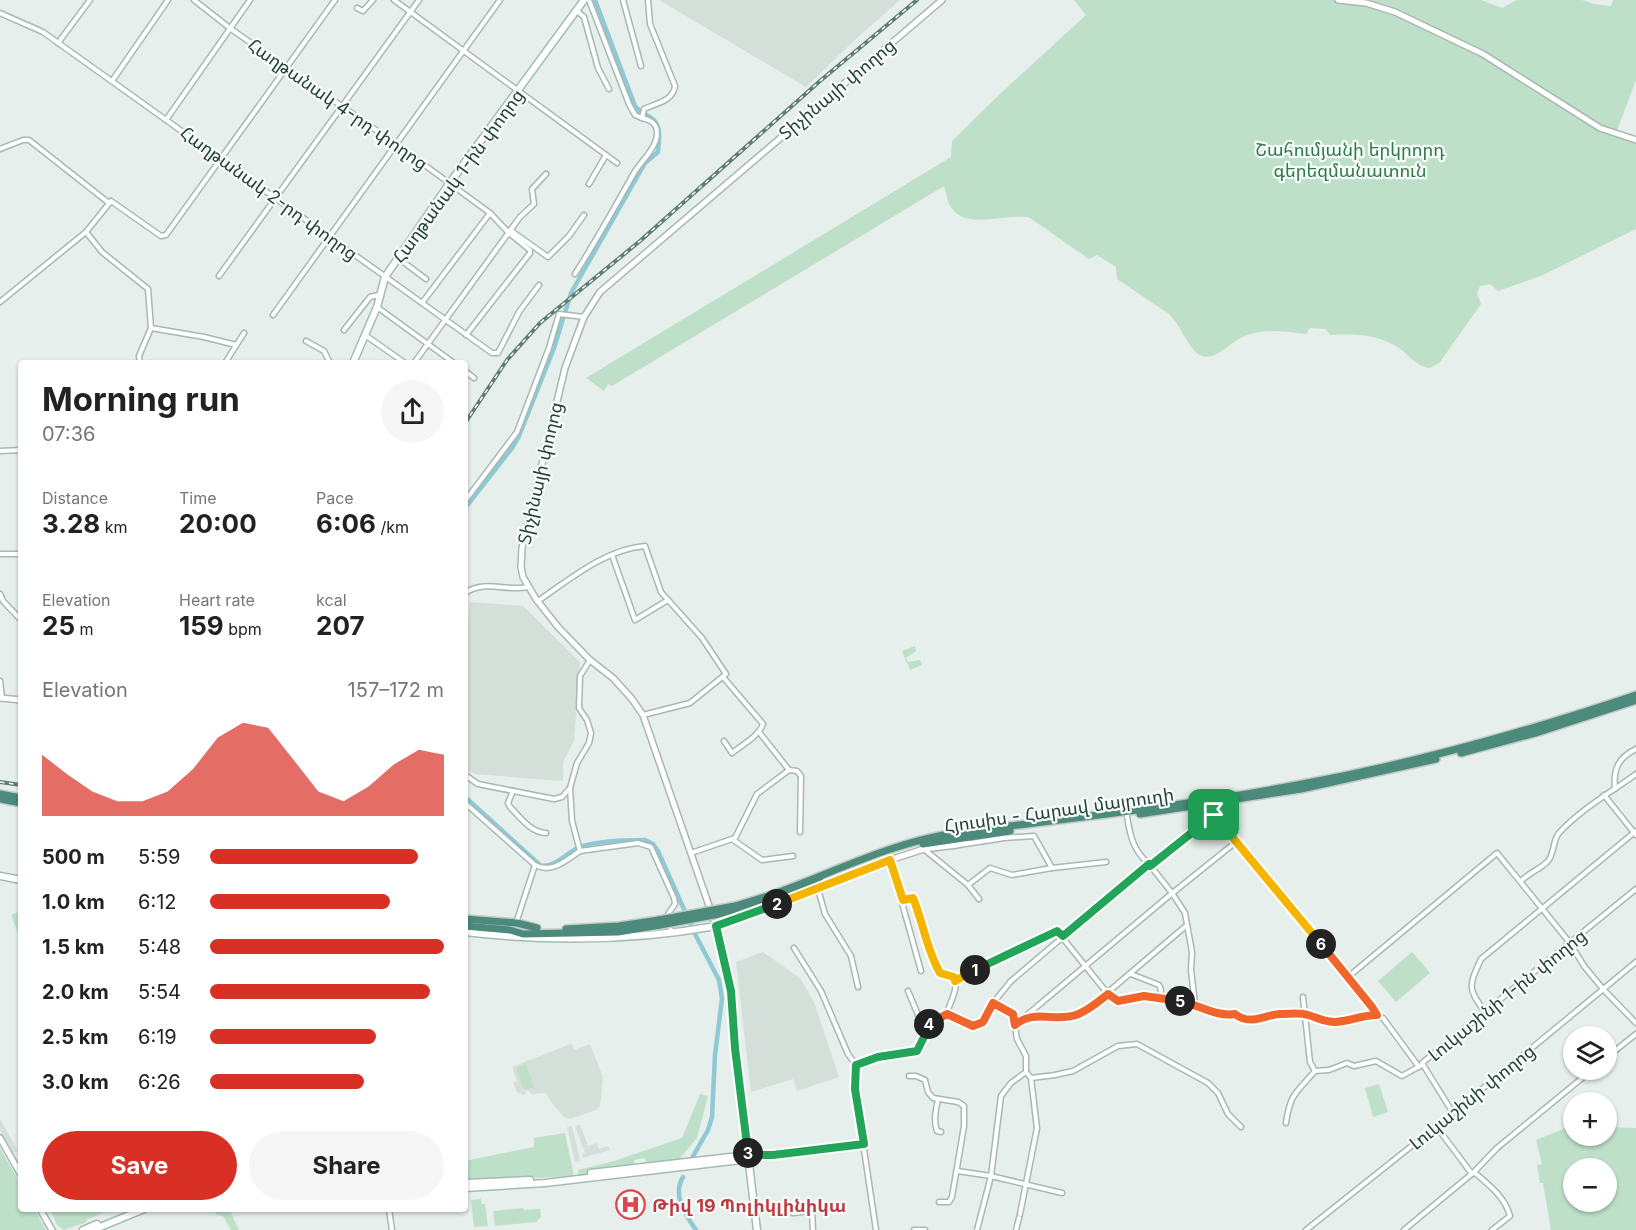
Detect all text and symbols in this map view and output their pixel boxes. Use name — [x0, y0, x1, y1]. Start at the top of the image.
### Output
street label: Հաղթանակ 4-րդ փողոց — [244, 34, 432, 174]
street label: Տիչինայի փողոց — [775, 34, 899, 144]
street label: Հաղթանակ 1-ին փողոց — [388, 85, 528, 267]
street label: Հաղթանակ 2-րդ փողոց — [176, 122, 362, 264]
park label: Շահումյանի երկրորդ գերեզմանատուն — [1255, 139, 1445, 181]
text: Morning run — [42, 379, 240, 419]
button: share — [381, 380, 444, 443]
street label: Տիչինայի փողոց — [513, 400, 567, 546]
text: 07:36 — [42, 422, 95, 446]
text: Distance — [42, 488, 108, 508]
text: Time — [179, 488, 217, 508]
text: Pace — [316, 488, 354, 508]
text: 3.28 — [42, 508, 100, 539]
text: 20:00 — [179, 508, 257, 539]
text: 6:06 — [316, 508, 376, 539]
text: km — [100, 517, 128, 537]
text: /km — [376, 517, 409, 537]
text: Elevation — [42, 590, 111, 610]
text: Heart rate — [179, 590, 255, 610]
text: kcal — [316, 590, 347, 610]
text: 25 — [42, 610, 75, 641]
text: 159 — [179, 610, 224, 641]
text: 207 — [316, 610, 365, 641]
text: m — [75, 619, 94, 639]
text: bpm — [224, 619, 262, 639]
text: Elevation — [42, 678, 128, 702]
text: 157–172 m — [348, 678, 444, 702]
street label: Հյուսիս - Հարավ մայրուղի — [943, 783, 1175, 837]
pin — [1188, 789, 1239, 840]
icon: arrive — [1197, 798, 1230, 831]
text: 500 m — [42, 845, 105, 869]
text: 5:59 — [138, 845, 180, 869]
pin: 2 — [762, 889, 792, 919]
text: 1.0 km — [42, 890, 105, 914]
text: 6:12 — [138, 890, 177, 914]
text: 2 — [772, 894, 782, 914]
street label: Լուկաշինի 1-ին փողոց — [1424, 925, 1590, 1065]
pin: 6 — [1306, 929, 1336, 959]
text: 6 — [1316, 934, 1326, 954]
text: 1.5 km — [42, 935, 105, 959]
text: 5:48 — [138, 935, 181, 959]
pin: 1 — [960, 955, 990, 985]
text: 1 — [972, 960, 978, 980]
text: 2.0 km — [42, 980, 109, 1004]
text: 5:54 — [138, 980, 181, 1004]
pin: 5 — [1165, 986, 1195, 1016]
text: 5 — [1175, 991, 1185, 1011]
pin: 4 — [914, 1009, 944, 1039]
text: 4 — [924, 1014, 934, 1034]
text: 2.5 km — [42, 1025, 109, 1049]
text: 6:19 — [138, 1025, 177, 1049]
map controls — [1563, 1026, 1617, 1212]
button: layers — [1563, 1026, 1617, 1080]
street label: Լուկաշինի փողոց — [1405, 1040, 1539, 1154]
text: 3.0 km — [42, 1070, 109, 1094]
text: 6:26 — [138, 1070, 181, 1094]
button: + — [1563, 1092, 1617, 1146]
button: Save — [42, 1131, 237, 1200]
button: Share — [249, 1131, 444, 1200]
pin: 3 — [733, 1138, 763, 1168]
text: 3 — [743, 1143, 753, 1163]
button: − — [1563, 1158, 1617, 1212]
hospital icon: Թիվ 19 Պոլիկլինիկա — [615, 1189, 647, 1221]
place label: Թիվ 19 Պոլիկլինիկա — [652, 1195, 846, 1216]

